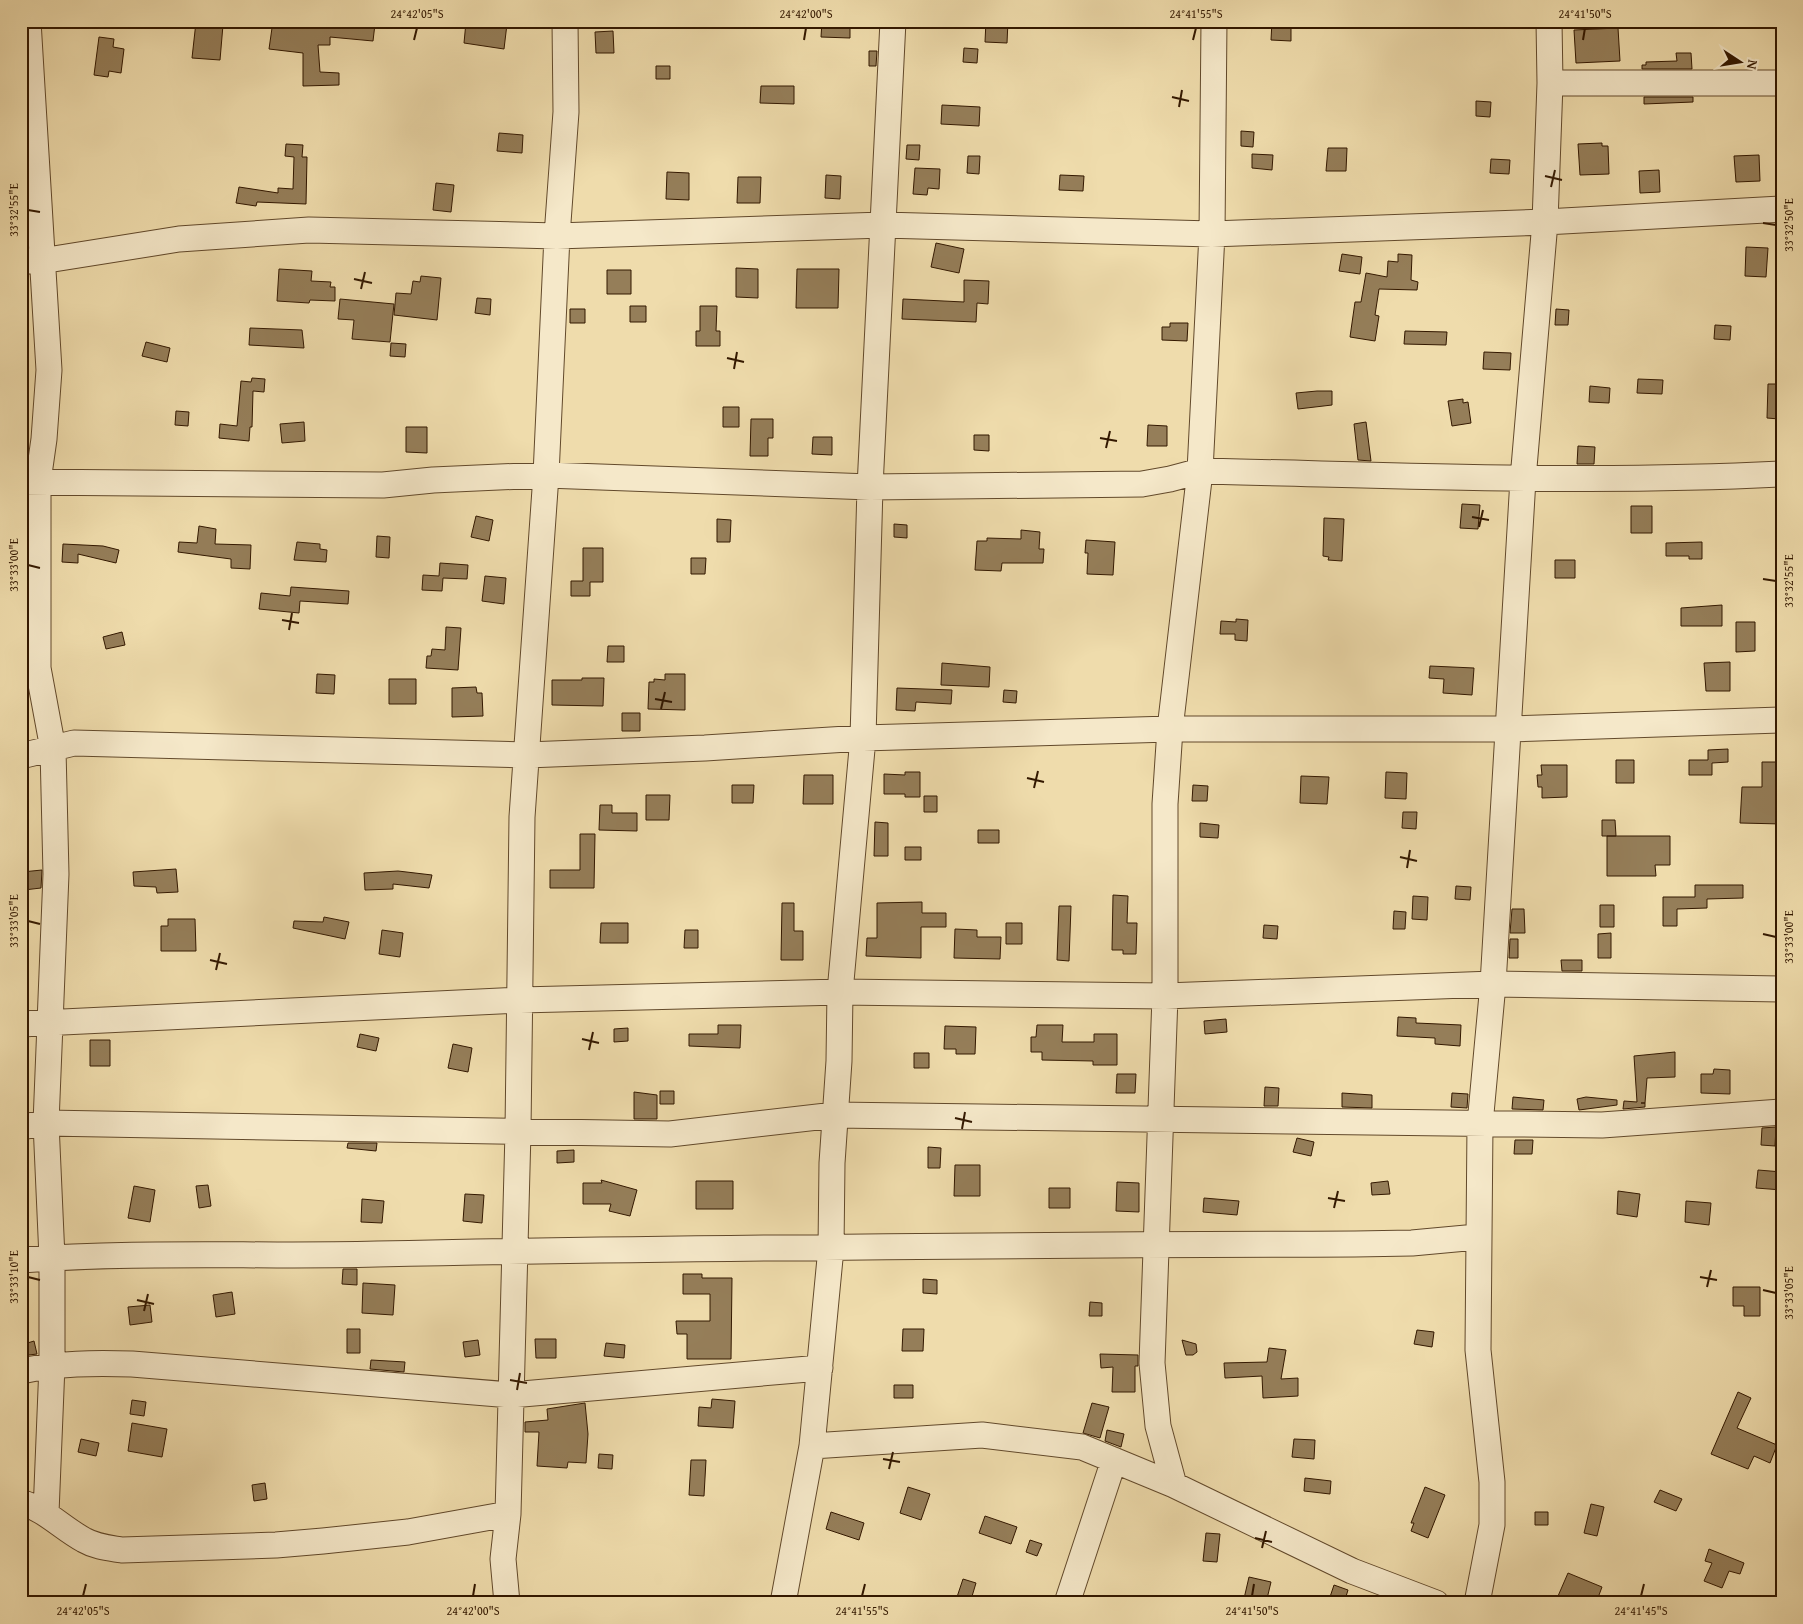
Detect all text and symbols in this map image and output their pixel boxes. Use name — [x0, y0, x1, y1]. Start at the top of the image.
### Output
text: 24°42'05"S — [390, 5, 444, 22]
text: 24°42'00"S — [779, 5, 833, 22]
text: 24°41'55"S — [1169, 5, 1223, 22]
text: 24°41'50"S — [1558, 5, 1612, 22]
north arrow — [1716, 38, 1766, 88]
text: N — [1742, 58, 1763, 72]
text: 33°32'55"E — [5, 183, 22, 237]
text: 33°32'50"E — [1780, 198, 1797, 252]
text: 33°33'00"E — [5, 538, 22, 592]
text: 33°32'55"E — [1780, 554, 1797, 608]
text: 33°33'05"E — [5, 894, 22, 948]
text: 33°33'00"E — [1780, 910, 1797, 964]
text: 33°33'10"E — [5, 1250, 22, 1304]
text: 33°33'05"E — [1780, 1266, 1797, 1320]
text: 24°42'05"S — [56, 1602, 110, 1619]
text: 24°42'00"S — [446, 1602, 500, 1619]
text: 24°41'55"S — [835, 1602, 889, 1619]
text: 24°41'50"S — [1225, 1602, 1279, 1619]
text: 24°41'45"S — [1614, 1602, 1668, 1619]

